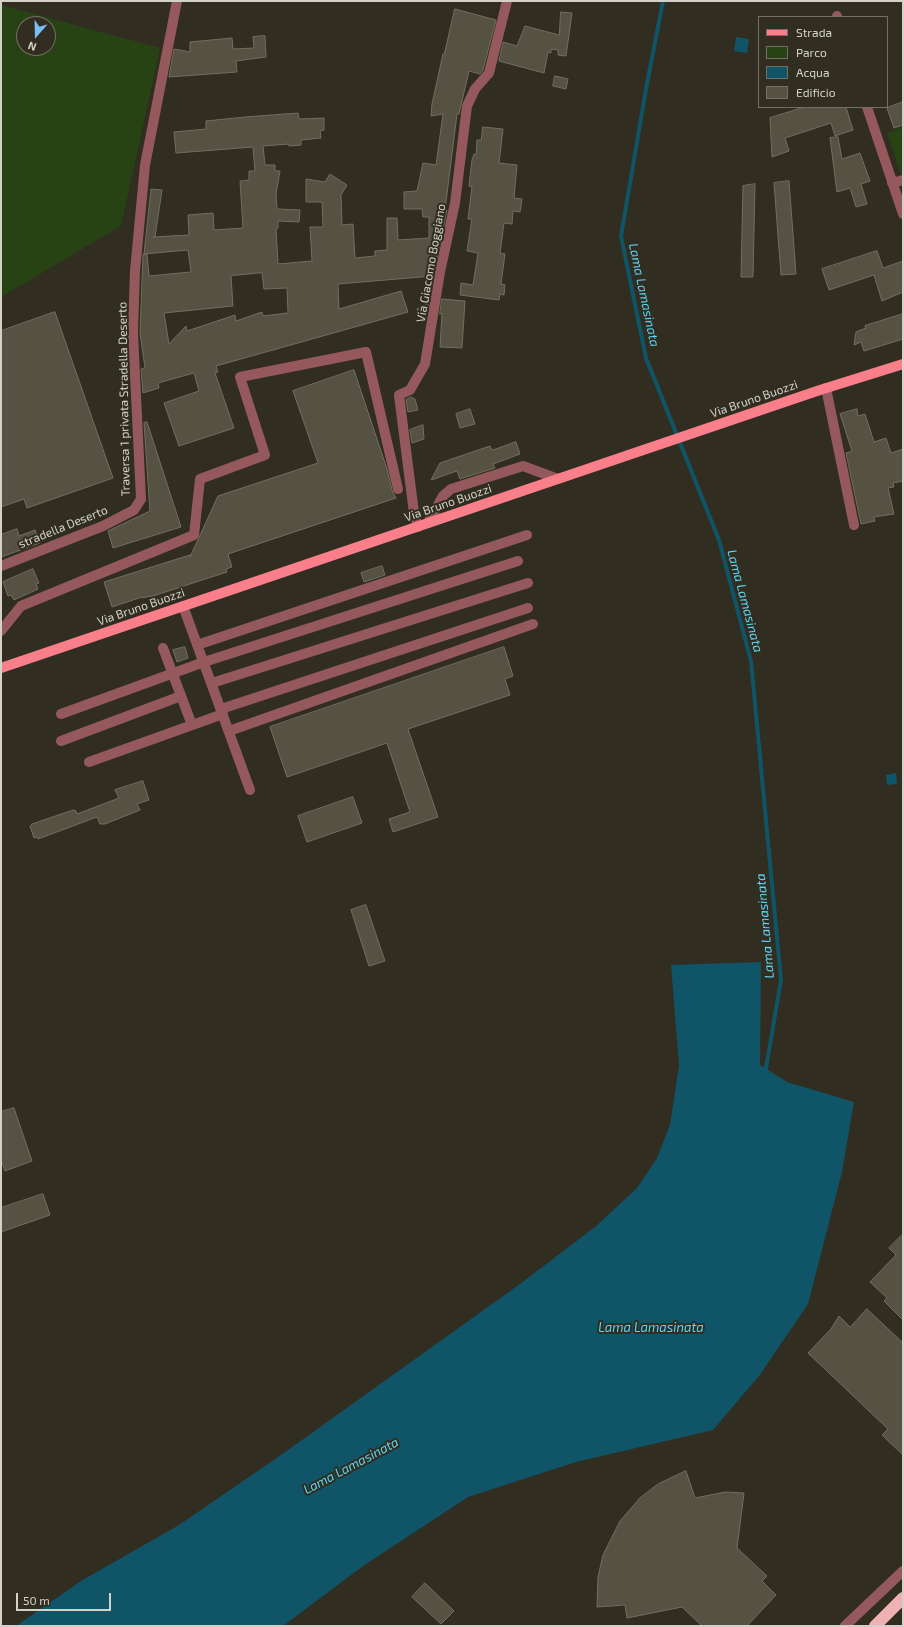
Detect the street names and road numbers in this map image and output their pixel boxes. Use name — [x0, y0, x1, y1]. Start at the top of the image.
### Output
street label: Via Giacomo Boggiano — [413, 203, 449, 323]
street label: Traversa 1 privata Stradella Deserto — [115, 302, 133, 496]
street label: Via Bruno Buozzi — [708, 377, 800, 421]
street label: Via Bruno Buozzi — [402, 481, 494, 525]
street label: stradella Deserto — [16, 503, 110, 551]
street label: Via Bruno Buozzi — [95, 585, 187, 629]

